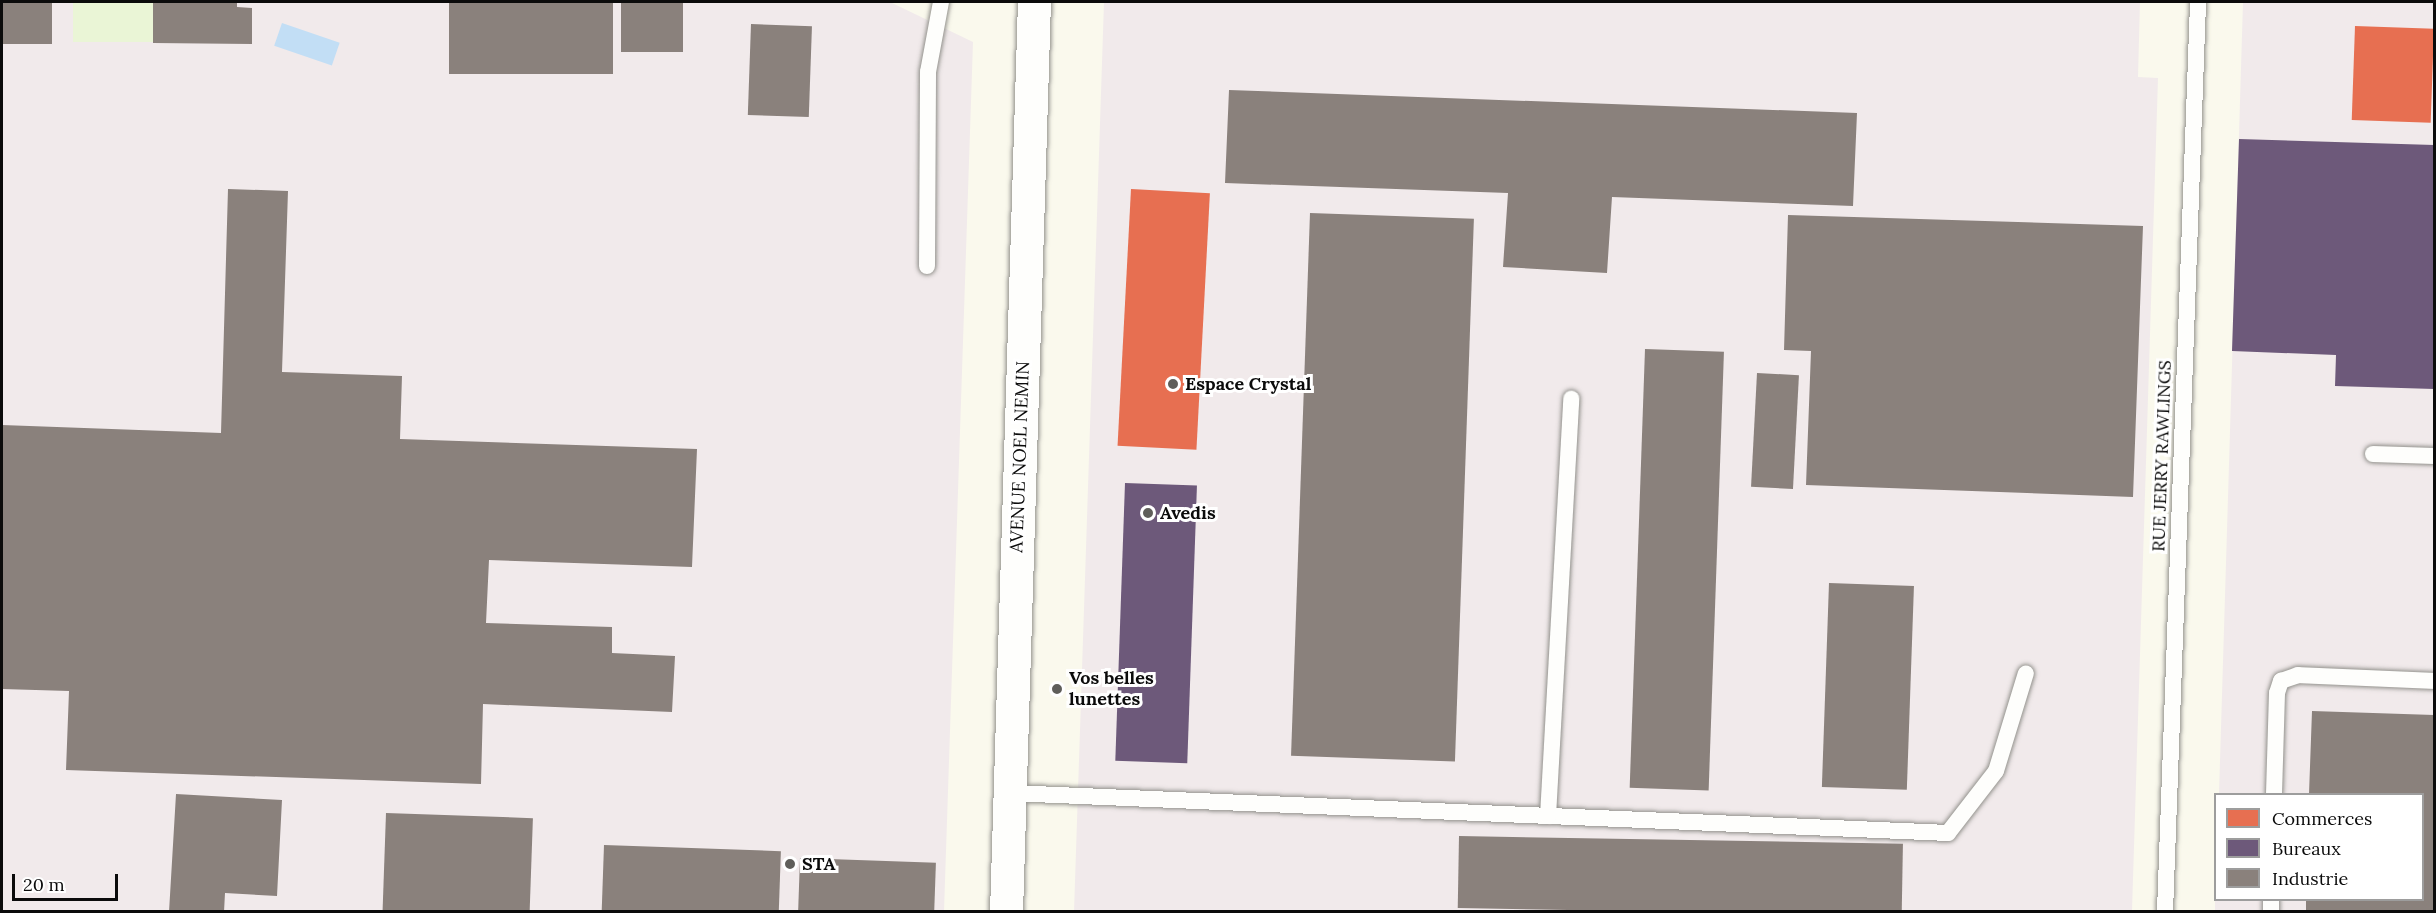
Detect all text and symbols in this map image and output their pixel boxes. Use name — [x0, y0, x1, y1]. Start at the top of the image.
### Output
street label: RUE JERRY RAWLINGS — [2148, 360, 2176, 552]
street label: AVENUE NOEL NEMIN — [1006, 361, 1034, 553]
place label: Espace Crystal — [1185, 373, 1311, 395]
marker: Espace Crystal — [1166, 377, 1180, 391]
place label: Avedis — [1160, 502, 1216, 524]
marker: Avedis — [1141, 506, 1155, 520]
place label: Vos belles lunettes — [1069, 668, 1154, 710]
marker: Vos belles lunettes — [1050, 682, 1064, 696]
legend — [2214, 793, 2424, 901]
text: Commerces — [2272, 807, 2372, 830]
text: Bureaux — [2272, 837, 2341, 860]
place label: STA — [802, 853, 836, 875]
marker: STA — [783, 857, 797, 871]
scale bar — [15, 862, 122, 900]
text: Industrie — [2272, 867, 2348, 890]
text: 20 m — [23, 873, 65, 896]

